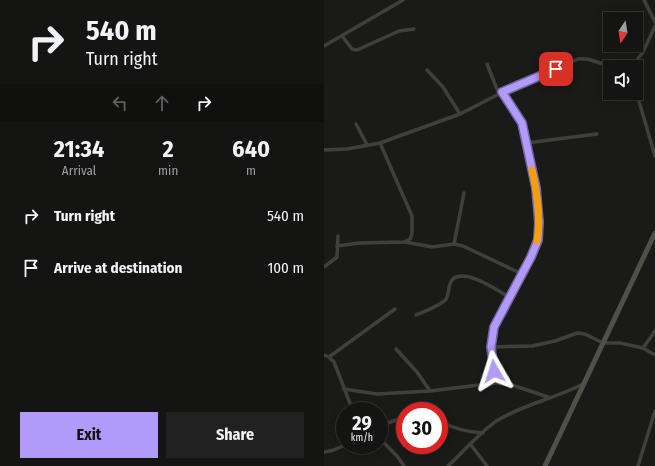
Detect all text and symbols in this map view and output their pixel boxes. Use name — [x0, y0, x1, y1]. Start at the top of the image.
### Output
north arrow — [603, 12, 643, 52]
map controls — [603, 12, 643, 100]
text: 540 m — [86, 14, 157, 47]
icon: right — [20, 16, 72, 68]
text: Turn right — [86, 48, 158, 70]
pin — [539, 52, 573, 86]
icon: arrive — [545, 58, 567, 80]
button: sound — [603, 60, 643, 100]
icon: left — [109, 92, 131, 114]
icon: ahead — [151, 92, 173, 114]
icon: right — [193, 92, 215, 114]
text: 21:34 — [54, 135, 104, 163]
text: 2 — [163, 135, 174, 163]
text: 640 — [232, 135, 270, 163]
text: Arrival — [62, 163, 96, 178]
text: min — [158, 163, 178, 178]
text: m — [246, 163, 256, 178]
icon: right — [20, 205, 42, 227]
text: Turn right — [54, 207, 115, 225]
text: 540 m — [267, 207, 304, 225]
icon: arrive — [20, 257, 42, 279]
text: Arrive at destination — [54, 259, 182, 277]
text: 100 m — [267, 259, 304, 277]
position arrow — [473, 350, 515, 392]
speed limit sign: 30 — [396, 402, 448, 454]
text: 29 — [352, 411, 372, 435]
button: Exit — [20, 412, 158, 458]
button: Share — [166, 412, 304, 458]
text: km/h — [351, 432, 373, 444]

